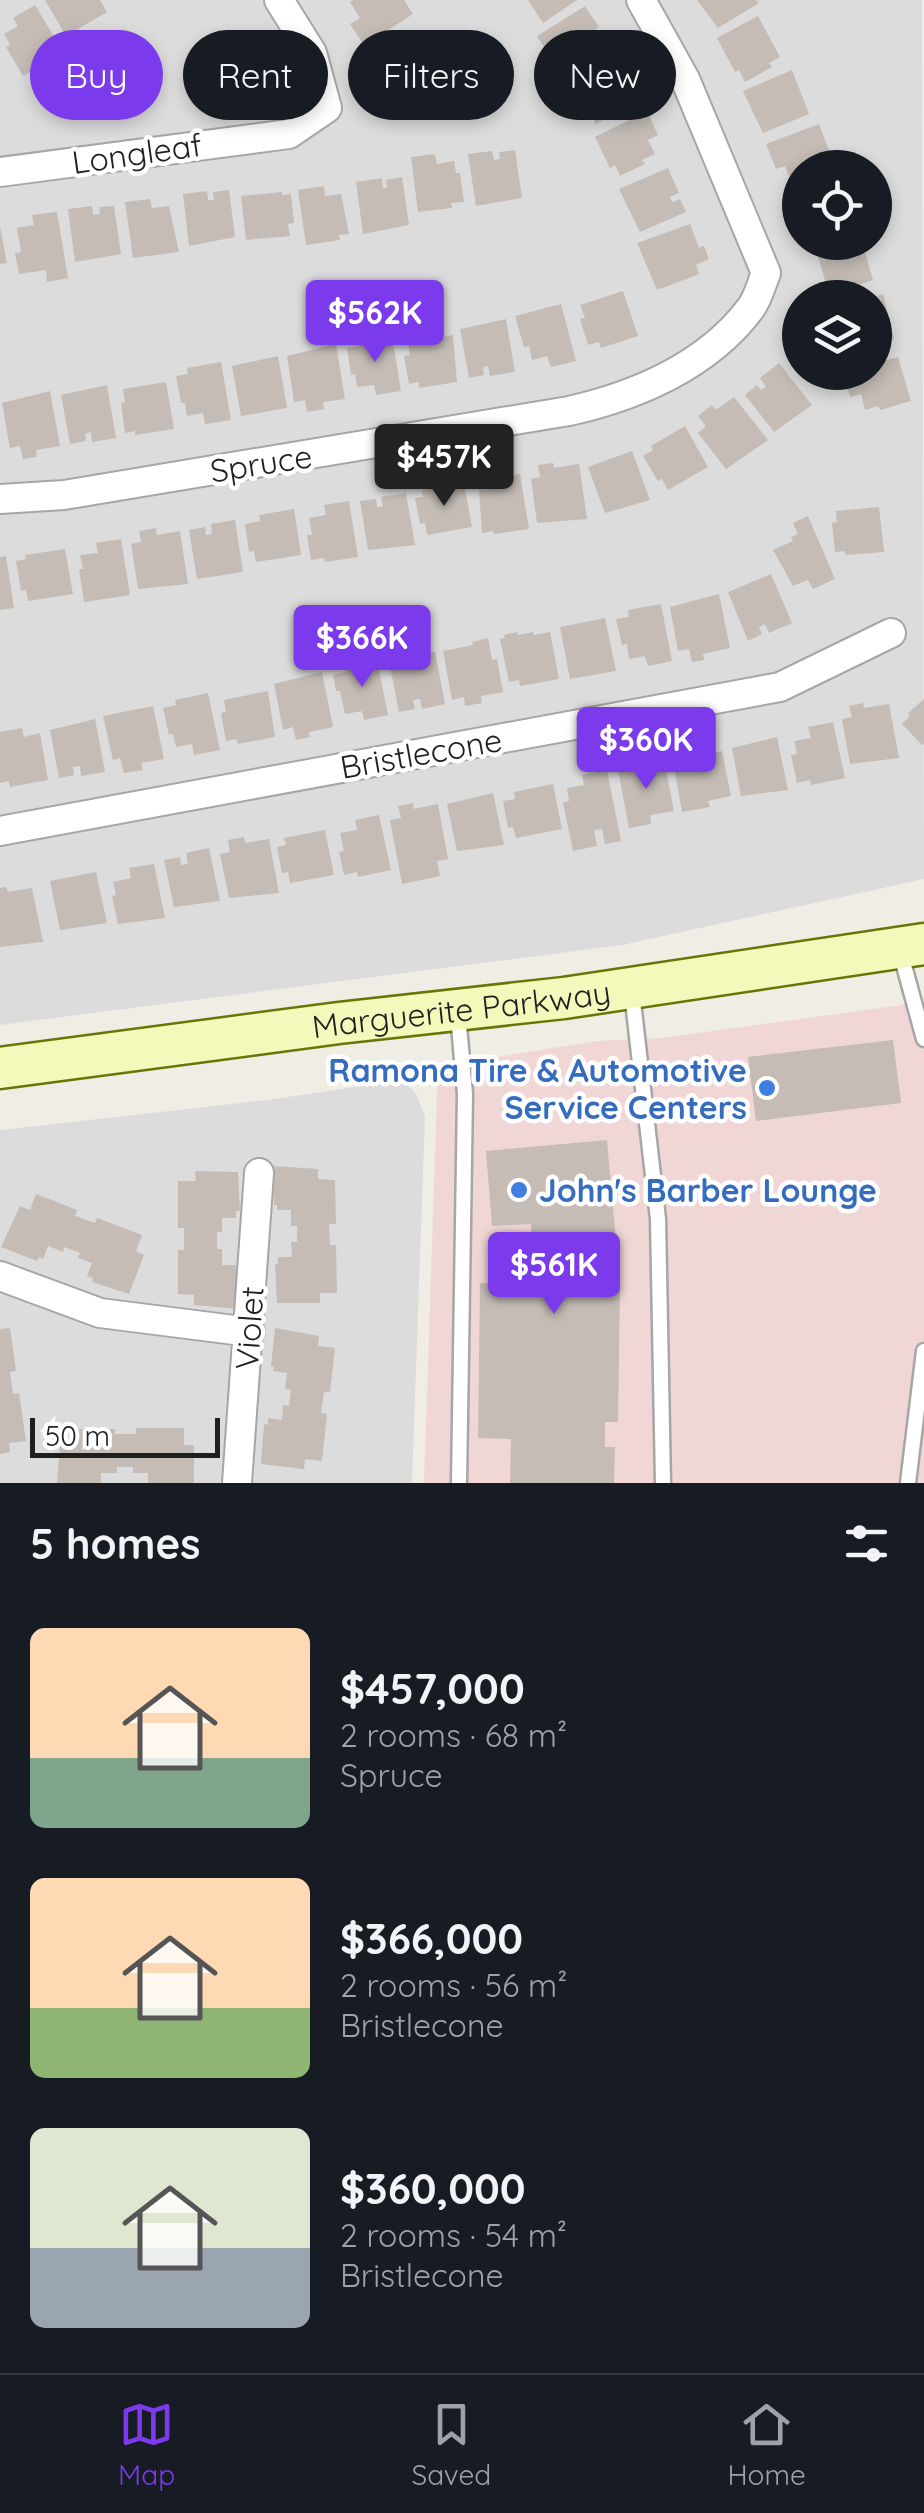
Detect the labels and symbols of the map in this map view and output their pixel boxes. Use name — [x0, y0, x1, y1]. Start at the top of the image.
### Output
street label: Longleaf — [69, 124, 205, 182]
pin: $562K — [305, 280, 445, 365]
pin: $457K — [374, 424, 514, 509]
street label: Spruce — [207, 435, 315, 491]
pin: $366K — [292, 605, 432, 690]
pin: $360K — [576, 707, 716, 792]
street label: Bristlecone — [337, 719, 505, 787]
street label: Marguerite Parkway — [310, 971, 613, 1046]
place label: Ramona Tire & Automotive Service Centers — [328, 1050, 747, 1127]
marker: Ramona Tire & Automotive Service Centers — [756, 1077, 778, 1099]
place label: John's Barber Lounge — [539, 1170, 877, 1210]
marker: John's Barber Lounge — [508, 1179, 530, 1201]
pin: $561K — [484, 1232, 624, 1317]
street label: Violet — [226, 1285, 272, 1371]
scale bar — [30, 1413, 220, 1458]

